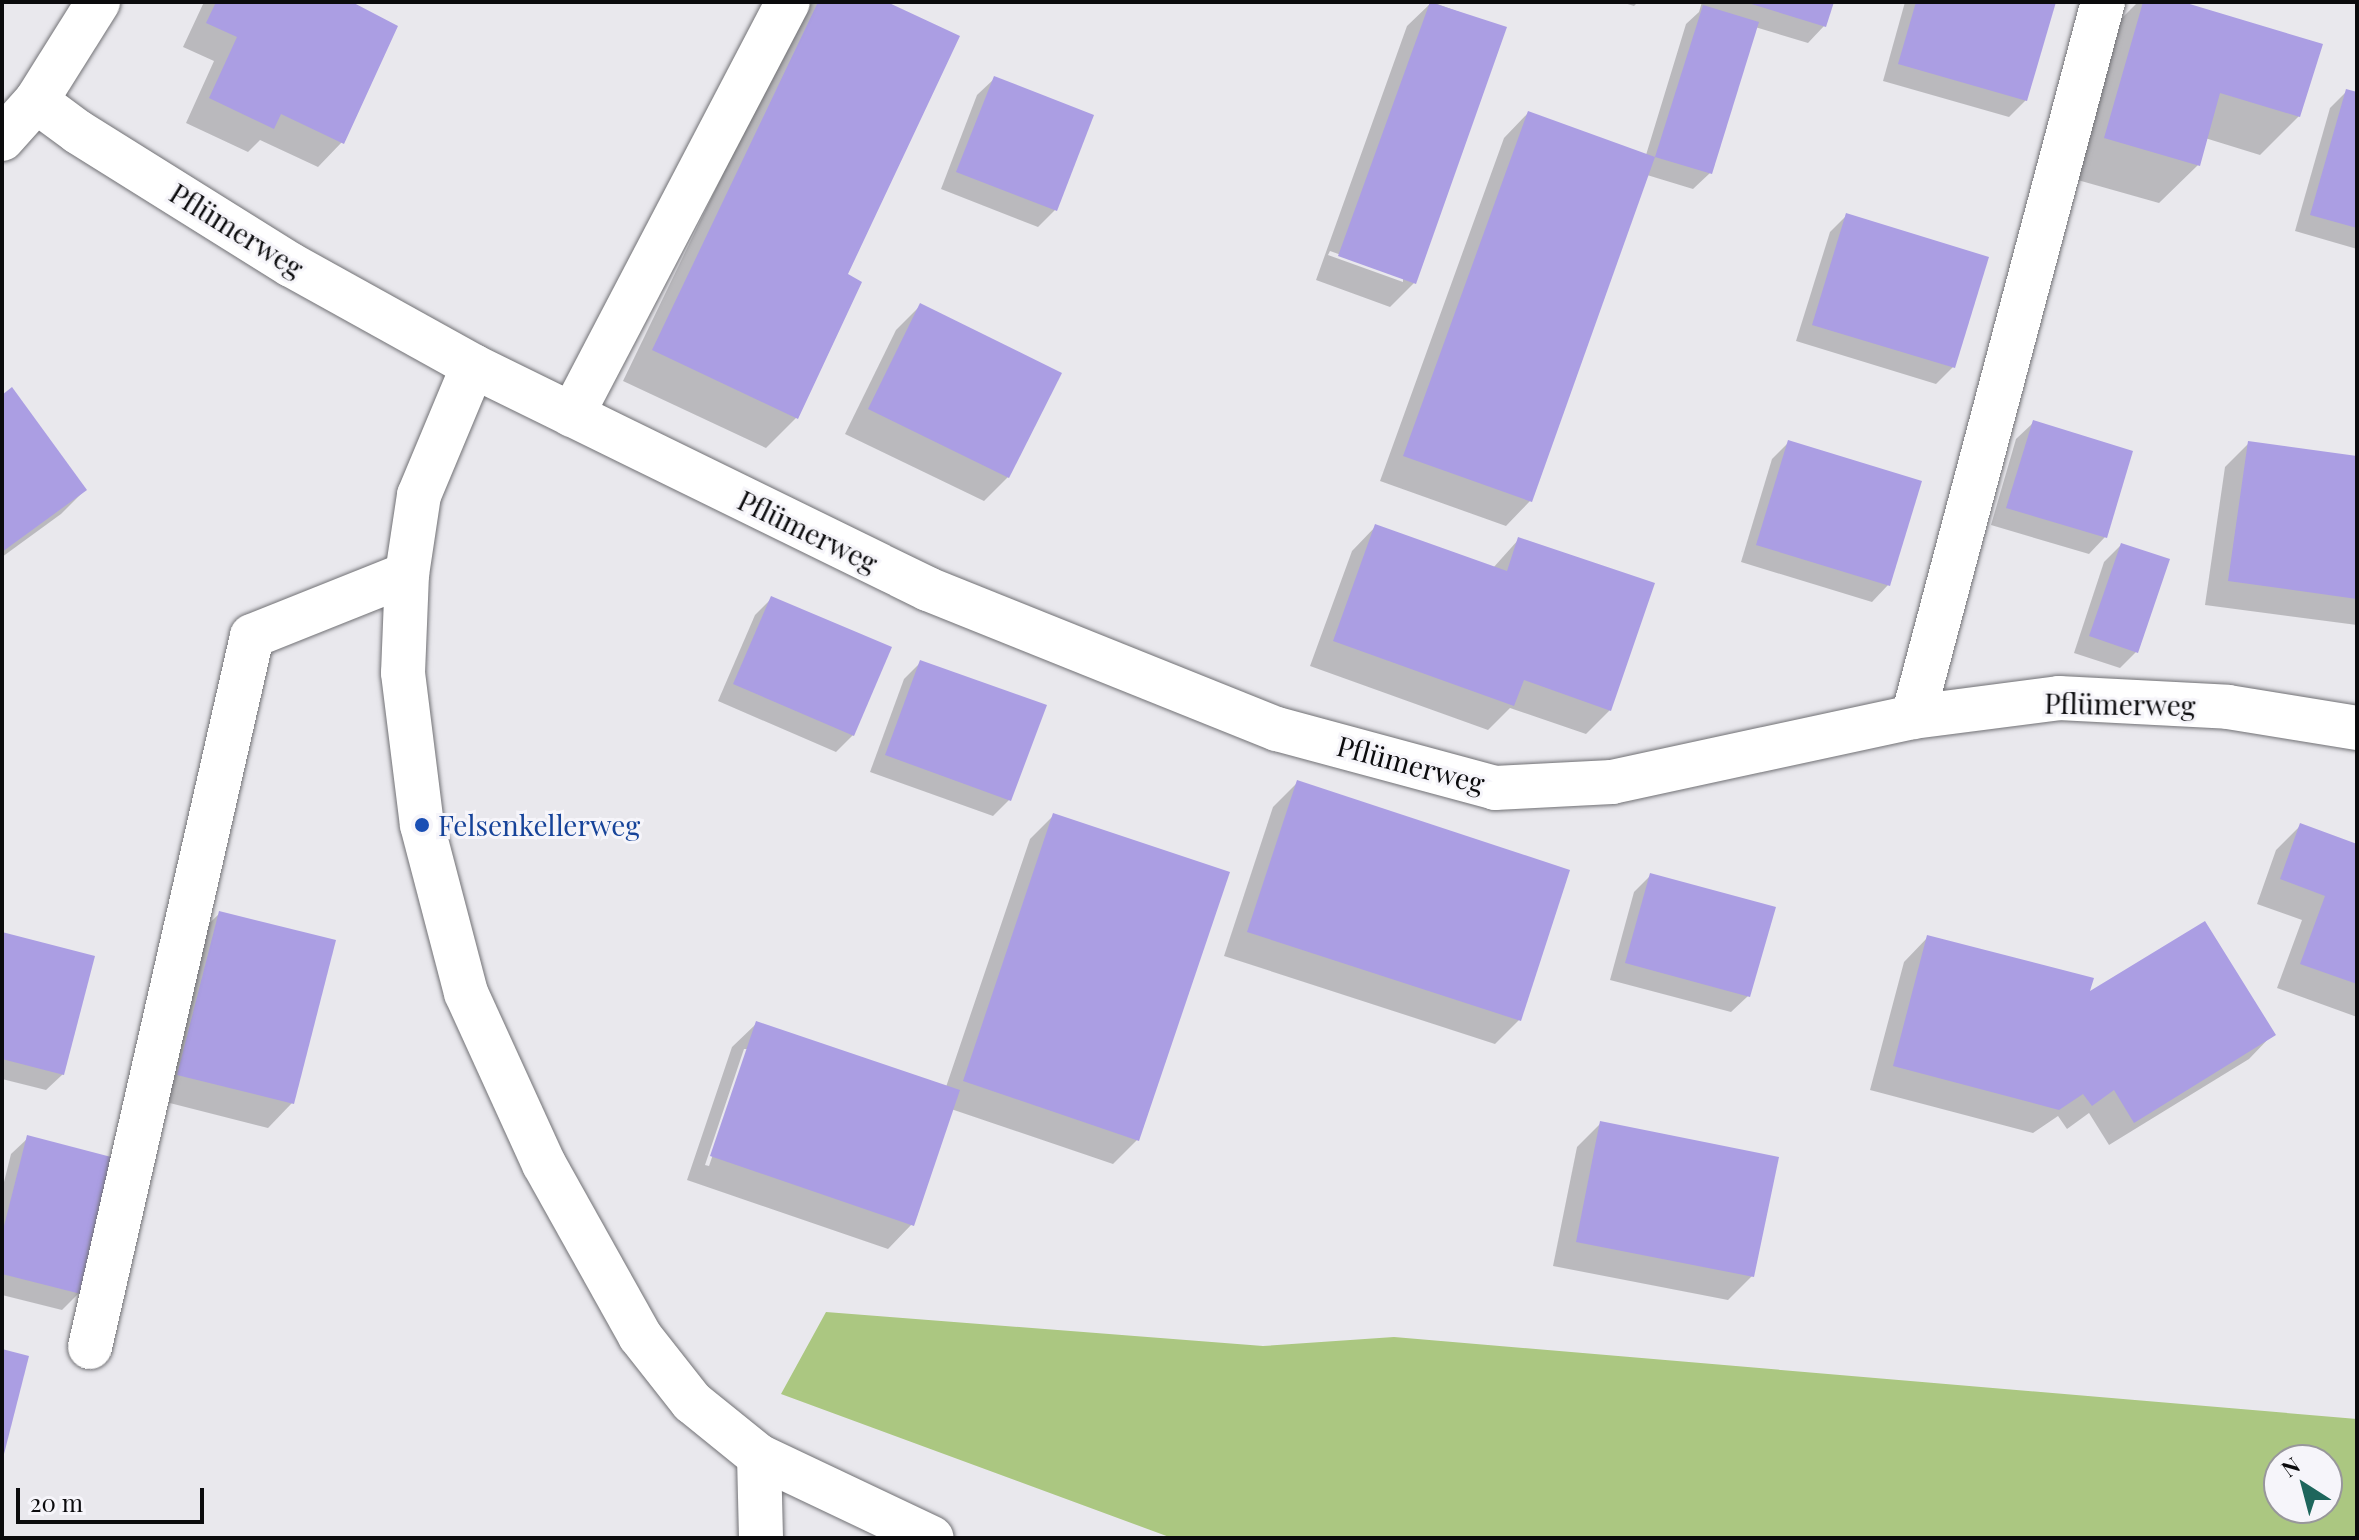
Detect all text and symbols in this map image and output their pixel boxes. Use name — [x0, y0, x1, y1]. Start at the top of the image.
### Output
street label: Pflümerweg — [164, 176, 310, 284]
street label: Pflümerweg — [733, 483, 883, 579]
street label: Pflümerweg — [2044, 686, 2196, 722]
street label: Pflümerweg — [1334, 728, 1488, 800]
place label: Felsenkellerweg — [438, 808, 640, 842]
marker: Felsenkellerweg — [413, 816, 431, 834]
north arrow — [2263, 1444, 2343, 1524]
text: N — [2275, 1449, 2305, 1483]
scale bar — [20, 1472, 208, 1522]
text: 20 m — [30, 1486, 83, 1518]

